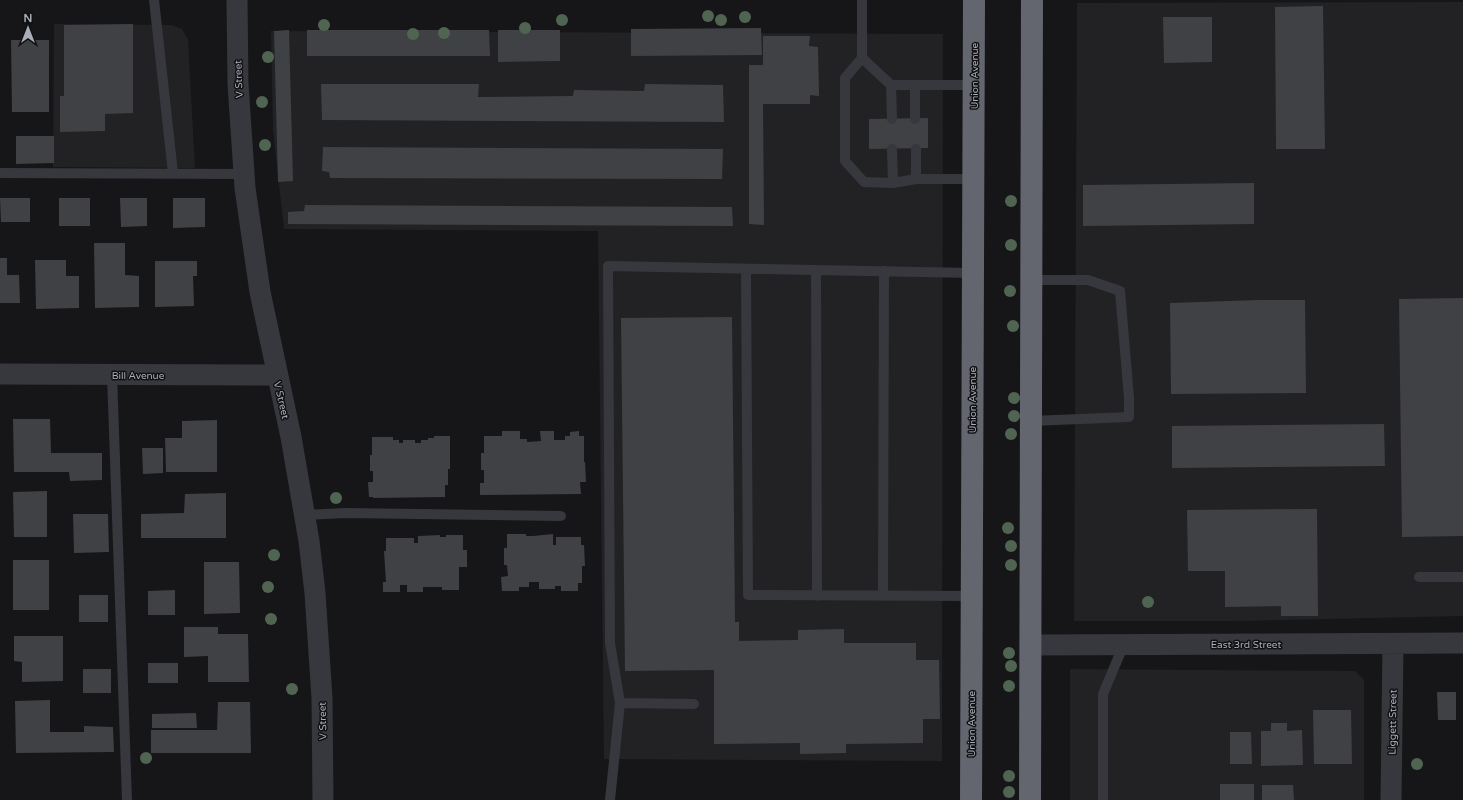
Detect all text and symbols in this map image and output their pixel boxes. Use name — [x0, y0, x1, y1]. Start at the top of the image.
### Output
north arrow — [8, 8, 48, 48]
text: N — [24, 12, 32, 25]
street label: Union Avenue — [969, 42, 981, 109]
street label: V Street — [232, 60, 246, 98]
street label: Union Avenue — [967, 366, 979, 433]
street label: Bill Avenue — [112, 370, 165, 382]
street label: V Street — [271, 380, 291, 420]
street label: East 3rd Street — [1211, 639, 1281, 651]
street label: Liggett Street — [1386, 689, 1400, 755]
street label: Union Avenue — [966, 690, 978, 757]
street label: V Street — [317, 702, 329, 740]

